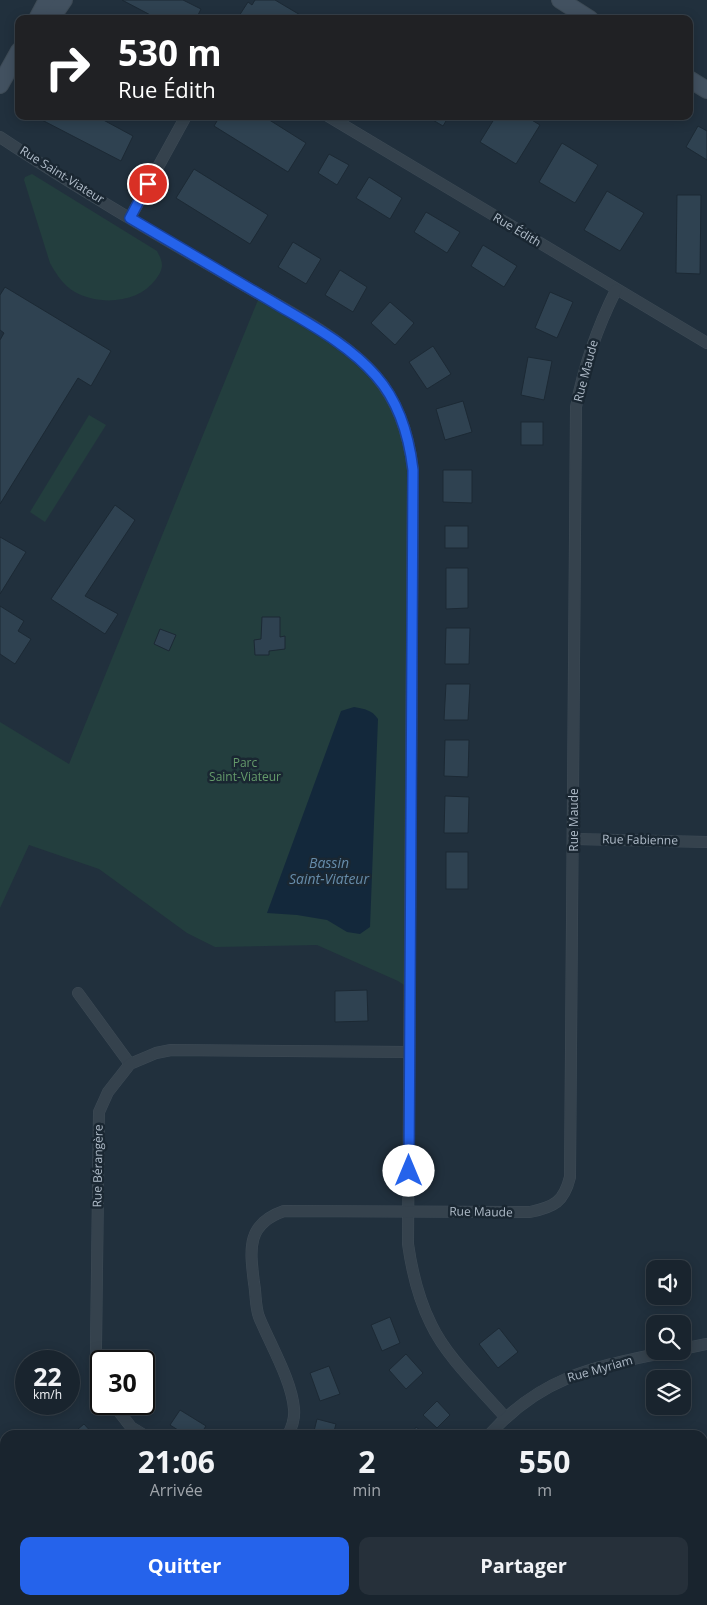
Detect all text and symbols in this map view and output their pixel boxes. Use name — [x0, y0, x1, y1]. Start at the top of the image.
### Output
text: 530 m — [118, 29, 222, 76]
icon: right — [35, 35, 100, 100]
text: Rue Édith — [118, 74, 216, 104]
street label: Rue Saint-Viateur — [17, 142, 108, 207]
pin — [127, 163, 169, 205]
icon: arrive — [134, 170, 162, 198]
street label: Rue Édith — [490, 209, 544, 251]
street label: Rue Maude — [569, 338, 602, 404]
park label: Parc Saint-Viateur — [209, 754, 281, 785]
street label: Rue Maude — [565, 788, 582, 852]
street label: Rue Fabienne — [602, 830, 678, 849]
water label: Bassin Saint-Viateur — [289, 853, 369, 888]
street label: Rue Bérangère — [88, 1124, 107, 1208]
position arrow — [382, 1144, 434, 1196]
street label: Rue Maude — [449, 1202, 513, 1221]
map controls — [646, 1260, 691, 1415]
button: sound — [646, 1260, 691, 1305]
button: search — [646, 1315, 691, 1360]
speed limit sign: 30 — [90, 1350, 155, 1415]
street label: Rue Myriam — [565, 1351, 634, 1386]
text: 22 — [33, 1359, 62, 1393]
button: layers — [646, 1370, 691, 1415]
text: km/h — [33, 1386, 62, 1403]
text: 21:06 — [138, 1441, 215, 1482]
text: 2 — [358, 1441, 375, 1482]
text: 550 — [519, 1441, 570, 1482]
text: Arrivée — [150, 1479, 203, 1501]
text: min — [353, 1479, 381, 1501]
text: m — [537, 1479, 552, 1501]
button: Quitter — [20, 1537, 349, 1595]
button: Partager — [359, 1537, 688, 1595]

